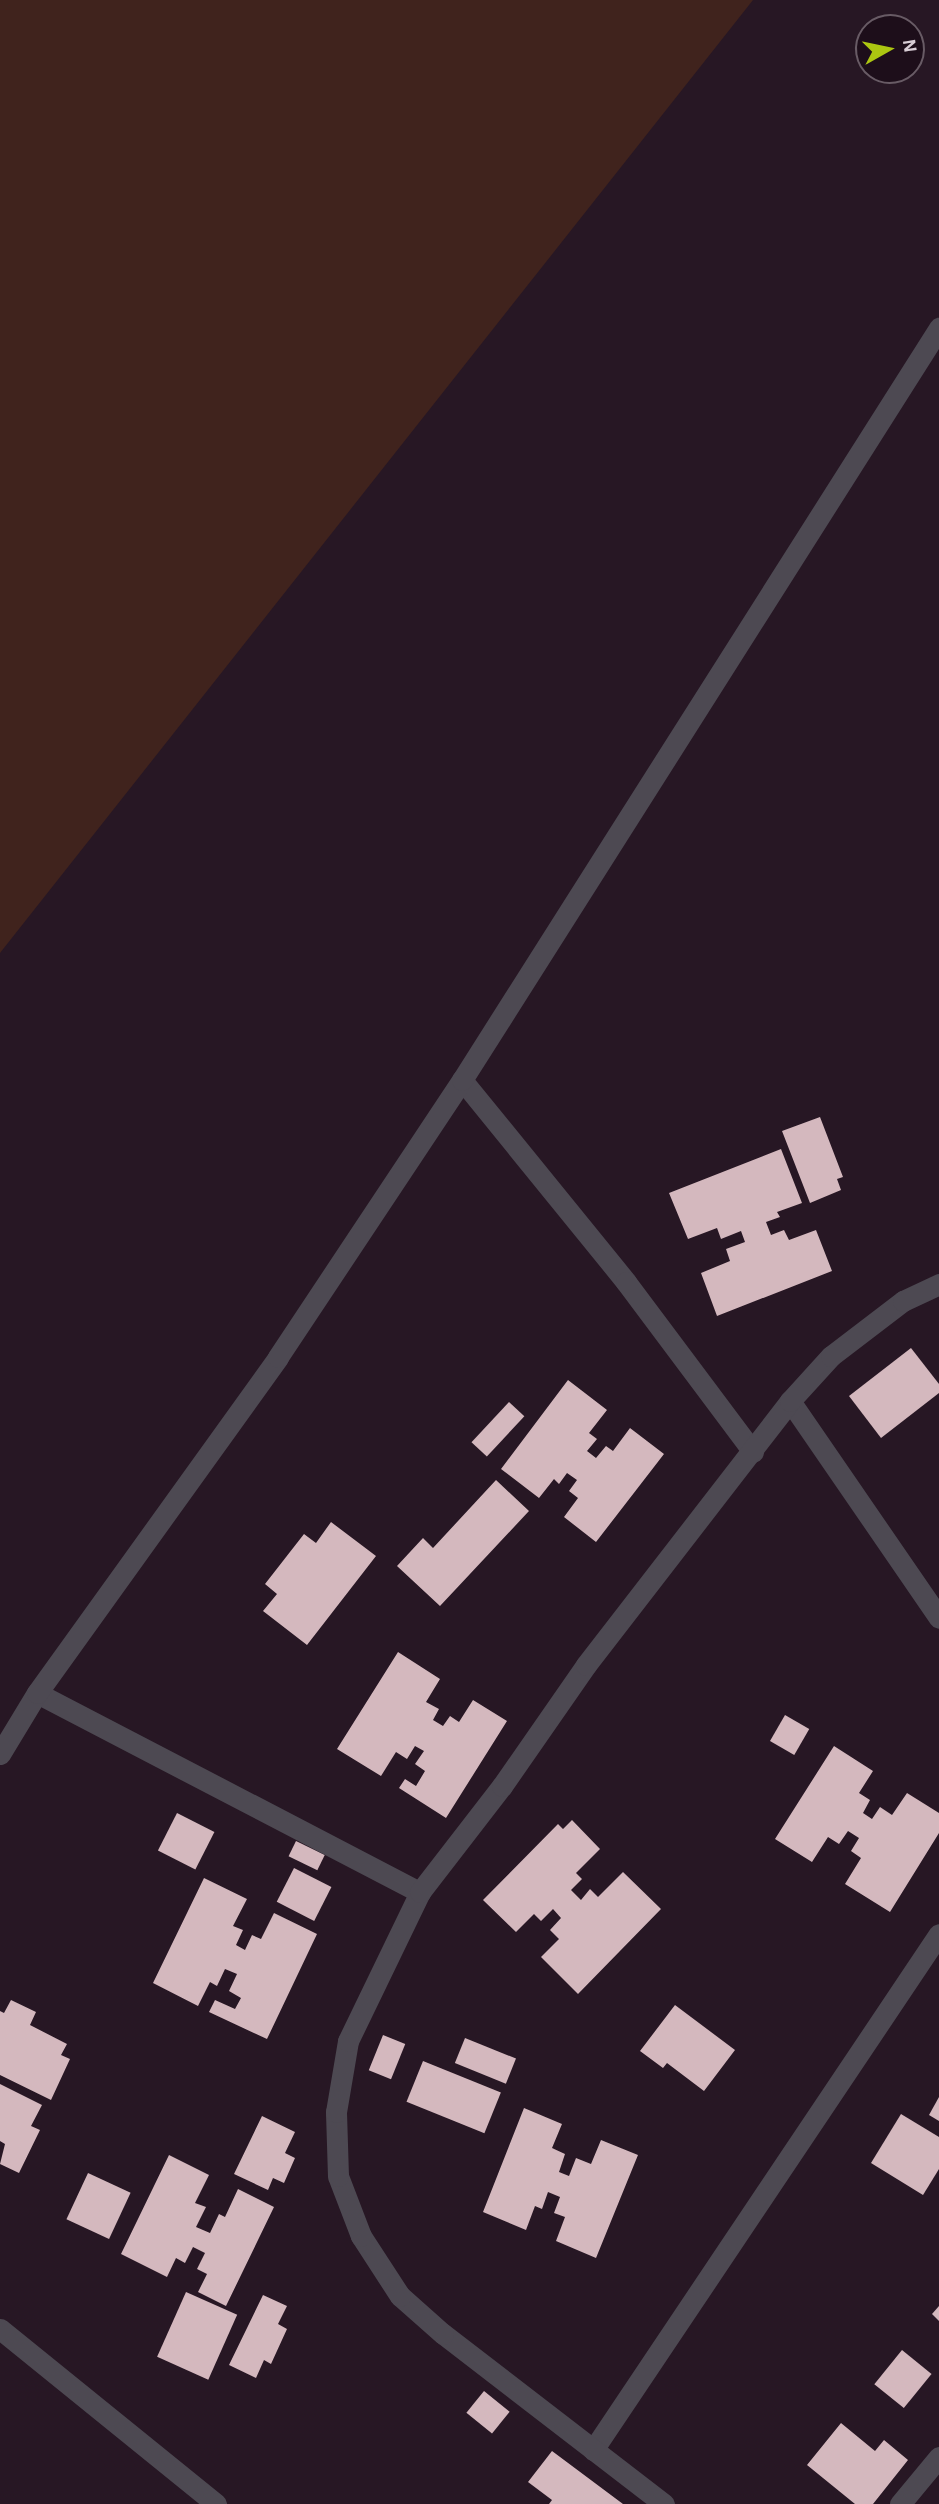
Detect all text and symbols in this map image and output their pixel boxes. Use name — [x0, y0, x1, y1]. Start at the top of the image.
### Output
north arrow — [855, 14, 925, 84]
text: N — [899, 38, 920, 54]

